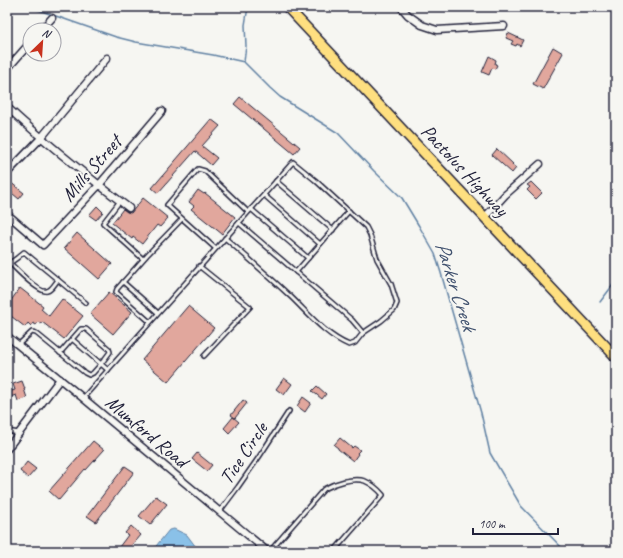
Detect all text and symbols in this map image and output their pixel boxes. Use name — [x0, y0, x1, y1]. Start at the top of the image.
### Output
north arrow — [22, 22, 62, 62]
text: N — [40, 25, 54, 42]
street label: Pactolus Highway — [416, 119, 514, 223]
street label: Mills Street — [56, 127, 129, 207]
water label: Parker Creek — [429, 238, 484, 337]
street label: Mumford Road — [100, 390, 195, 475]
street label: Tice Circle — [214, 416, 274, 489]
scale bar — [473, 510, 558, 536]
text: 100 m — [479, 516, 506, 532]

